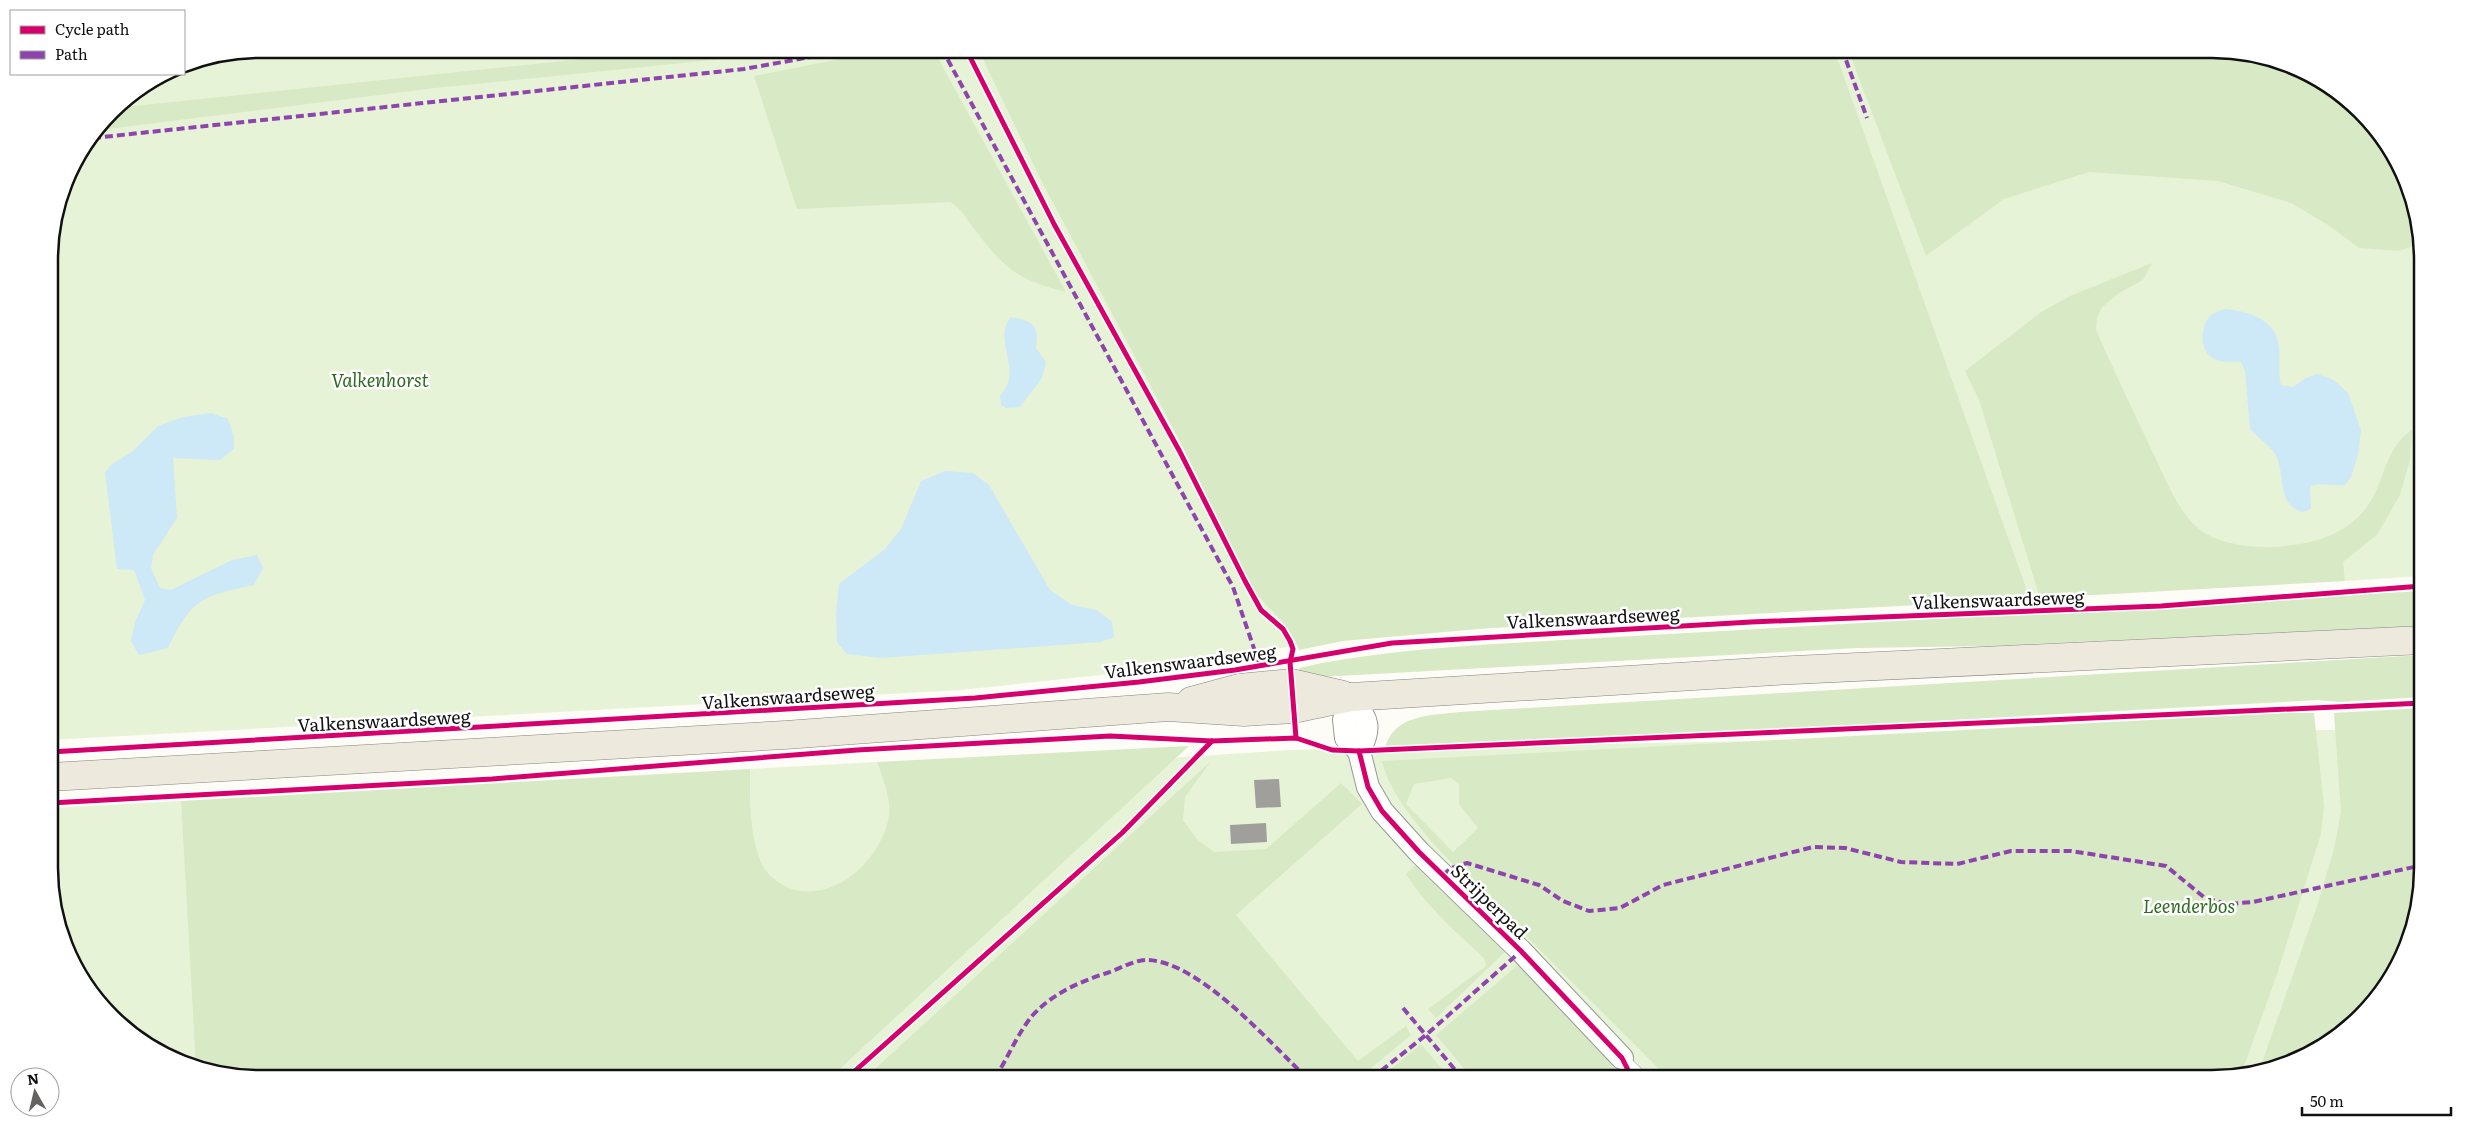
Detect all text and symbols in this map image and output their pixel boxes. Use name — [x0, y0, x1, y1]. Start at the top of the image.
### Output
legend — [10, 10, 185, 75]
text: Cycle path — [55, 17, 130, 40]
text: Path — [55, 42, 88, 65]
park label: Valkenhorst — [331, 366, 429, 393]
street label: Valkenswaardseweg — [1911, 582, 2086, 616]
street label: Valkenswaardseweg — [1506, 599, 1681, 635]
street label: Valkenswaardseweg — [1102, 637, 1279, 685]
street label: Valkenswaardseweg — [701, 676, 876, 716]
street label: Valkenswaardseweg — [297, 702, 472, 738]
street label: Strijperpad — [1445, 857, 1535, 945]
park label: Leenderbos — [2143, 892, 2235, 919]
north arrow — [10, 1067, 60, 1117]
text: N — [26, 1067, 41, 1089]
scale bar — [2302, 1084, 2451, 1116]
text: 50 m — [2310, 1089, 2344, 1112]

